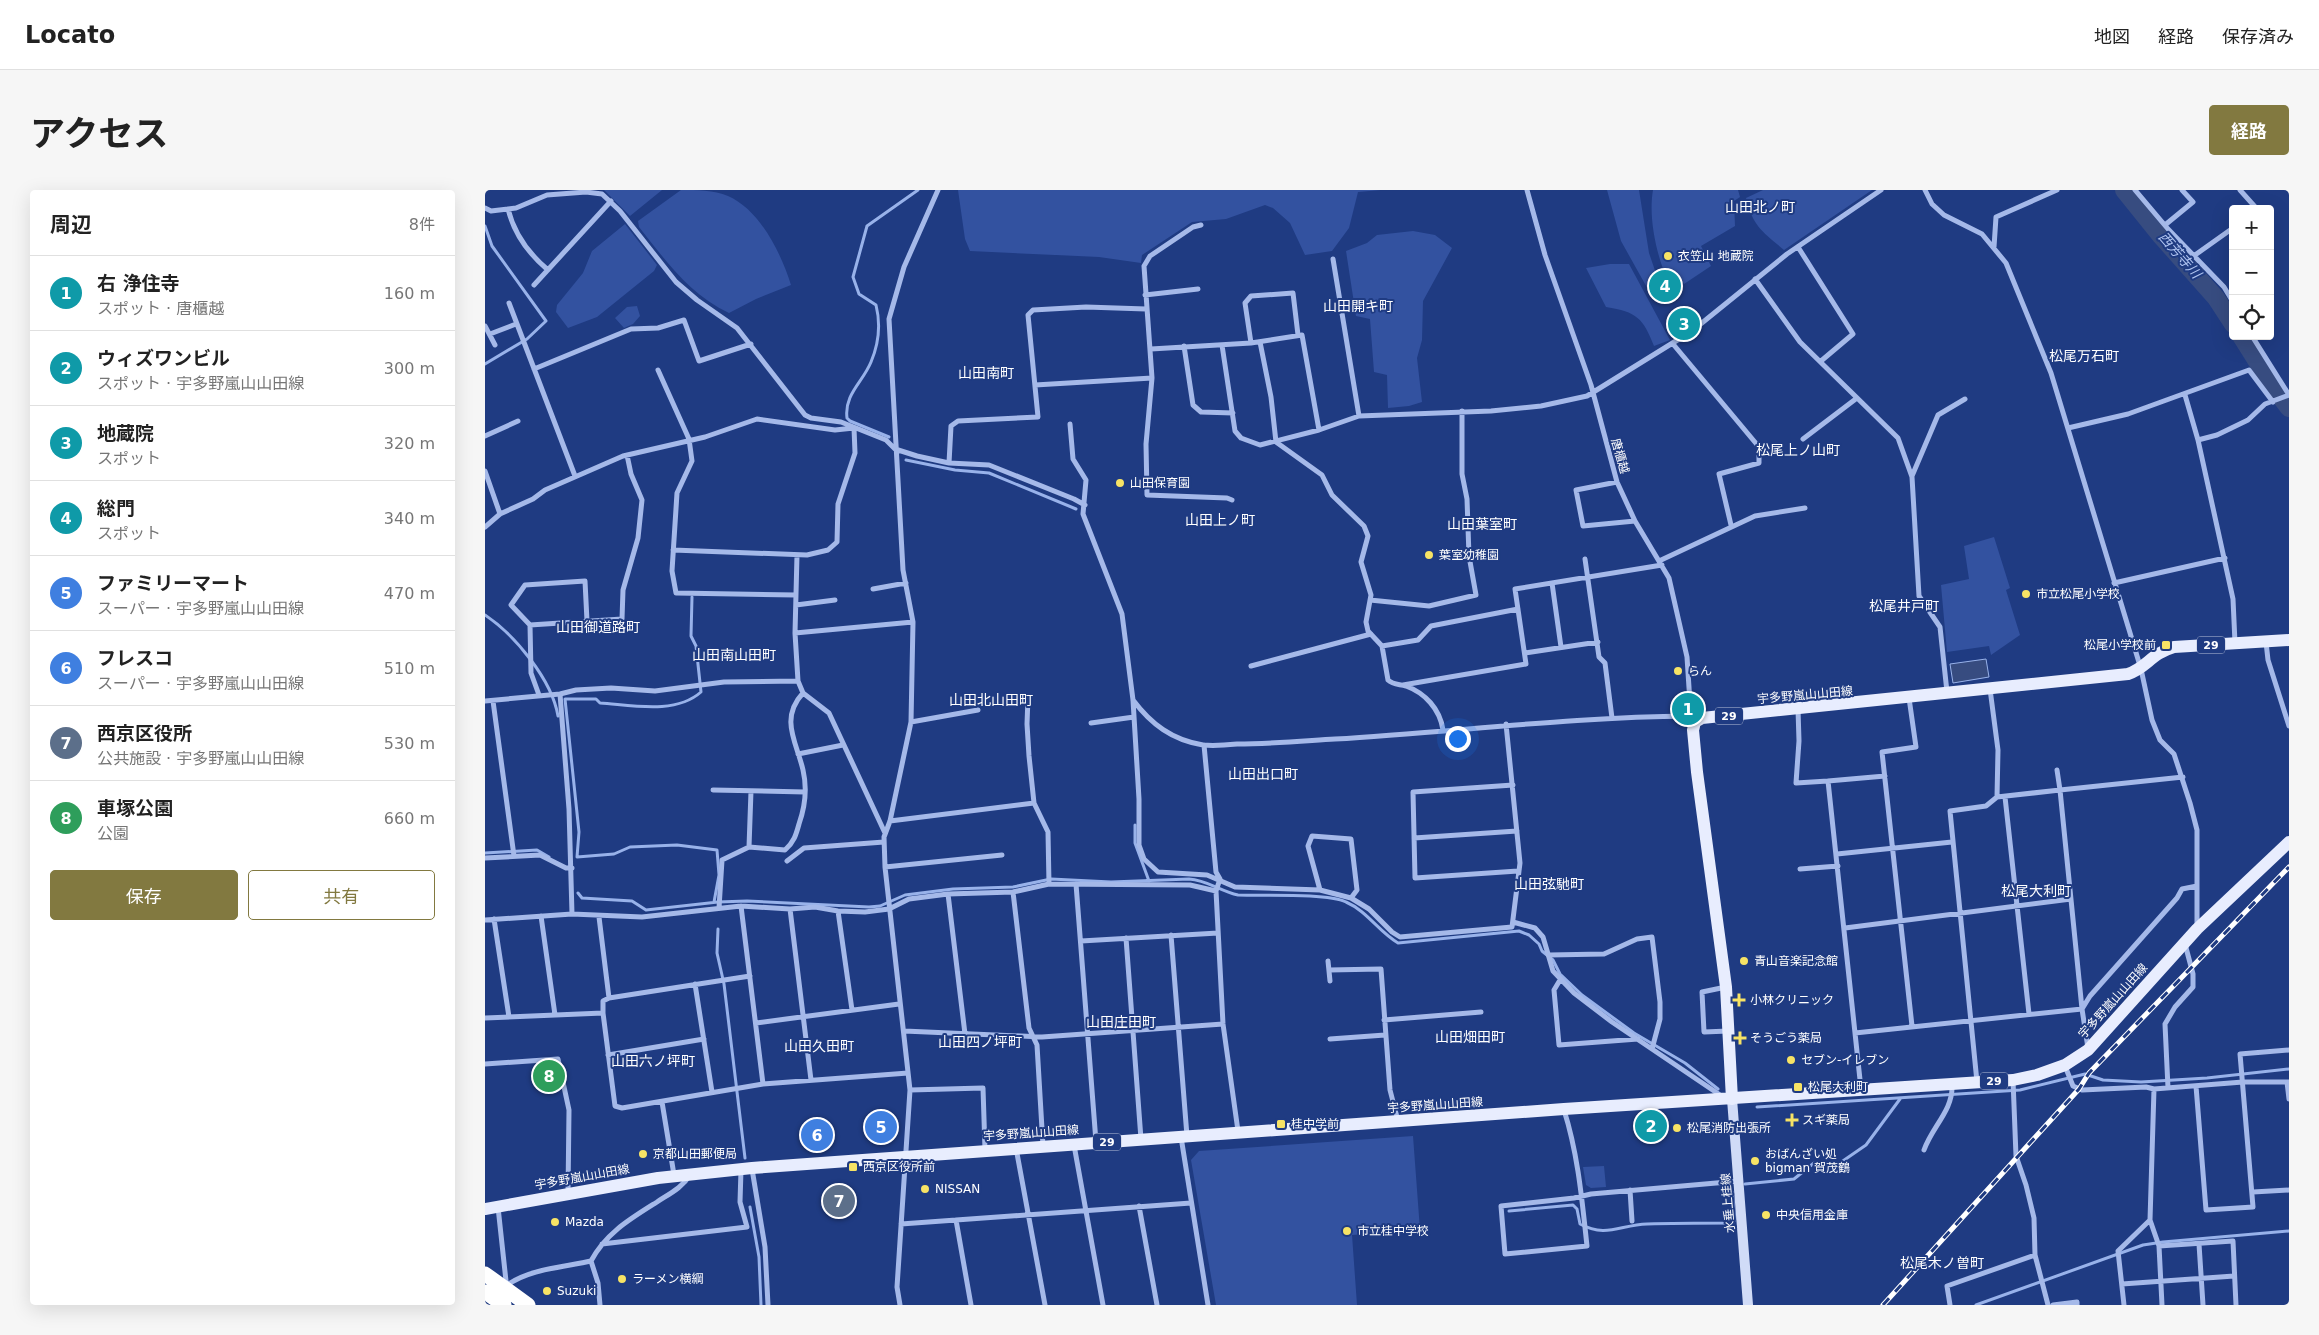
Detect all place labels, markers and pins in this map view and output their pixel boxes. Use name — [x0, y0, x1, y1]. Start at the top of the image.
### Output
place label: 衣笠山 地蔵院 — [1678, 249, 1754, 263]
marker: 衣笠山 地蔵院 — [1662, 250, 1674, 262]
pin: 4 — [1649, 267, 1681, 305]
pin: 3 — [1668, 305, 1700, 343]
place label: 山田保育園 — [1130, 476, 1190, 490]
marker: 山田保育園 — [1114, 477, 1126, 489]
place label: 葉室幼稚園 — [1439, 548, 1499, 562]
marker: 葉室幼稚園 — [1423, 549, 1435, 561]
place label: 市立松尾小学校 — [2036, 587, 2120, 601]
marker: 市立松尾小学校 — [2020, 588, 2032, 600]
place label: 松尾小学校前 — [2084, 638, 2156, 652]
marker: 松尾小学校前 — [2160, 639, 2172, 651]
place label: らん — [1688, 664, 1712, 678]
marker: らん — [1672, 665, 1684, 677]
pin: 1 — [1672, 690, 1704, 728]
place label: 青山音楽記念館 — [1754, 954, 1838, 968]
marker: 青山音楽記念館 — [1738, 955, 1750, 967]
marker: 小林クリニック — [1732, 993, 1746, 1007]
place label: 小林クリニック — [1750, 993, 1834, 1007]
place label: そうごう薬局 — [1750, 1031, 1822, 1045]
marker: そうごう薬局 — [1734, 1032, 1746, 1044]
place label: セブン-イレブン — [1801, 1053, 1889, 1067]
marker: セブン-イレブン — [1785, 1054, 1797, 1066]
pin: 8 — [533, 1057, 565, 1095]
place label: 松尾大利町 — [1808, 1080, 1868, 1094]
marker: 松尾大利町 — [1792, 1081, 1804, 1093]
pin: 2 — [1635, 1107, 1667, 1145]
pin: 5 — [865, 1108, 897, 1146]
place label: スギ薬局 — [1802, 1113, 1850, 1127]
marker: スギ薬局 — [1786, 1114, 1798, 1126]
pin: 6 — [801, 1116, 833, 1154]
place label: 桂中学前 — [1291, 1117, 1339, 1131]
marker: 桂中学前 — [1275, 1118, 1287, 1130]
place label: 松尾消防出張所 — [1687, 1121, 1771, 1135]
marker: 松尾消防出張所 — [1671, 1122, 1683, 1134]
place label: 京都山田郵便局 — [653, 1147, 737, 1161]
place label: おばんざい処 bigman 賀茂鶴 — [1765, 1147, 1850, 1175]
marker: 京都山田郵便局 — [637, 1148, 649, 1160]
marker: おばんざい処 bigman 賀茂鶴 — [1749, 1155, 1761, 1167]
place label: 西京区役所前 — [863, 1160, 935, 1174]
marker: 西京区役所前 — [847, 1161, 859, 1173]
pin: 7 — [823, 1182, 855, 1220]
place label: NISSAN — [935, 1182, 980, 1196]
marker: NISSAN — [919, 1183, 931, 1195]
place label: 中央信用金庫 — [1776, 1208, 1848, 1222]
marker: 中央信用金庫 — [1760, 1209, 1772, 1221]
place label: Mazda — [565, 1215, 604, 1229]
marker: Mazda — [549, 1216, 561, 1228]
place label: 市立桂中学校 — [1357, 1224, 1429, 1238]
marker: 市立桂中学校 — [1341, 1225, 1353, 1237]
place label: ラーメン横綱 — [632, 1272, 704, 1286]
marker: ラーメン横綱 — [616, 1273, 628, 1285]
place label: Suzuki — [557, 1284, 596, 1298]
marker: Suzuki — [541, 1285, 553, 1297]

